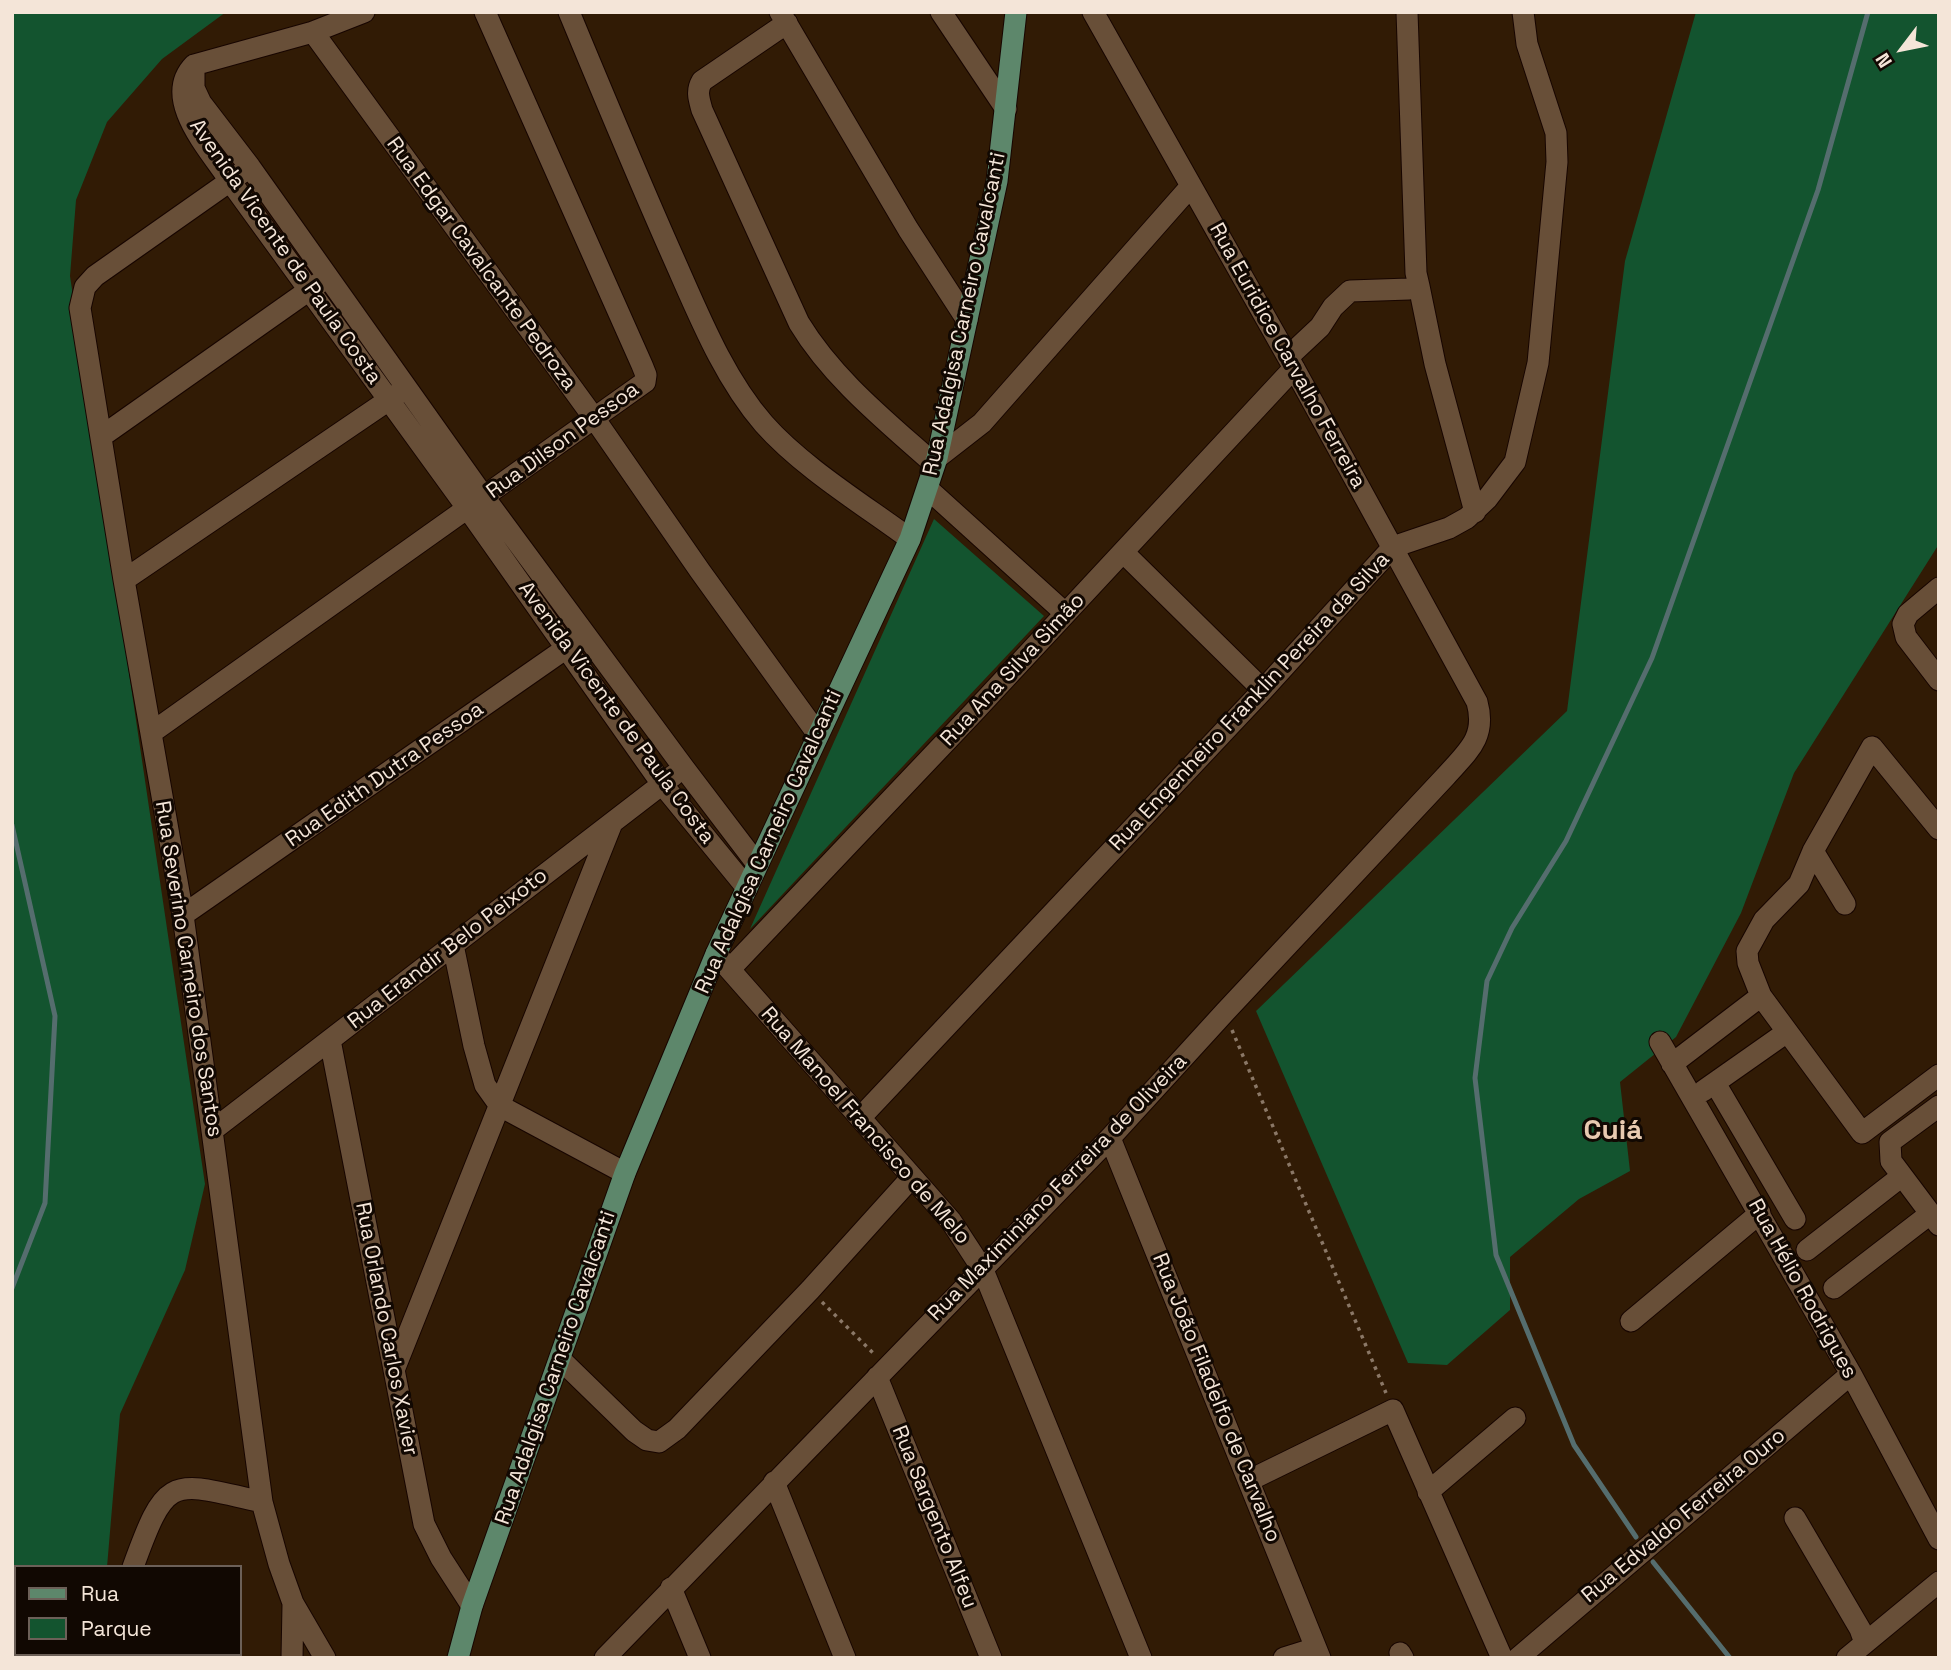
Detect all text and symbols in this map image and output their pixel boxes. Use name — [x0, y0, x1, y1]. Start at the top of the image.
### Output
north arrow — [1867, 14, 1937, 84]
text: N — [1870, 48, 1898, 72]
street label: Avenida Vicente de Paula Costa — [183, 115, 387, 389]
street label: Rua Edgar Cavalcante Pedroza — [381, 133, 581, 395]
street label: Rua Adalgisa Carneiro Cavalcanti — [918, 150, 1012, 478]
street label: Rua Euridice Carvalho Ferreira — [1203, 219, 1371, 493]
street label: Rua Dilson Pessoa — [482, 377, 644, 505]
street label: Rua Engenheiro Franklin Pereira da Silva — [1105, 547, 1395, 857]
street label: Avenida Vicente de Paula Costa — [512, 577, 720, 849]
street label: Rua Ana Silva Simão — [936, 588, 1090, 752]
street label: Rua Adalgisa Carneiro Cavalcanti — [690, 686, 848, 998]
street label: Rua Edith Dutra Pessoa — [281, 697, 489, 853]
street label: Rua Severino Carneiro dos Santos — [149, 799, 227, 1139]
street label: Rua Erandir Belo Peixoto — [343, 863, 553, 1035]
street label: Rua Manoel Francisco de Melo — [755, 1002, 975, 1250]
street label: Rua Maximiniano Ferreira de Oliveira — [923, 1049, 1193, 1327]
district label: Cuiá — [1584, 1114, 1642, 1148]
street label: Rua Hélio Rodrigues — [1742, 1195, 1862, 1383]
street label: Rua Orlando Carlos Xavier — [349, 1200, 423, 1458]
street label: Rua Adalgisa Carneiro Cavalcanti — [490, 1208, 622, 1528]
street label: Rua João Filadelfo de Carvalho — [1146, 1250, 1286, 1546]
street label: Rua Sargento Alfeu — [886, 1422, 982, 1612]
street label: Rua Edvaldo Ferreira Ouro — [1577, 1423, 1791, 1609]
legend — [14, 1565, 242, 1656]
text: Rua — [81, 1580, 119, 1607]
text: Parque — [81, 1615, 152, 1642]

